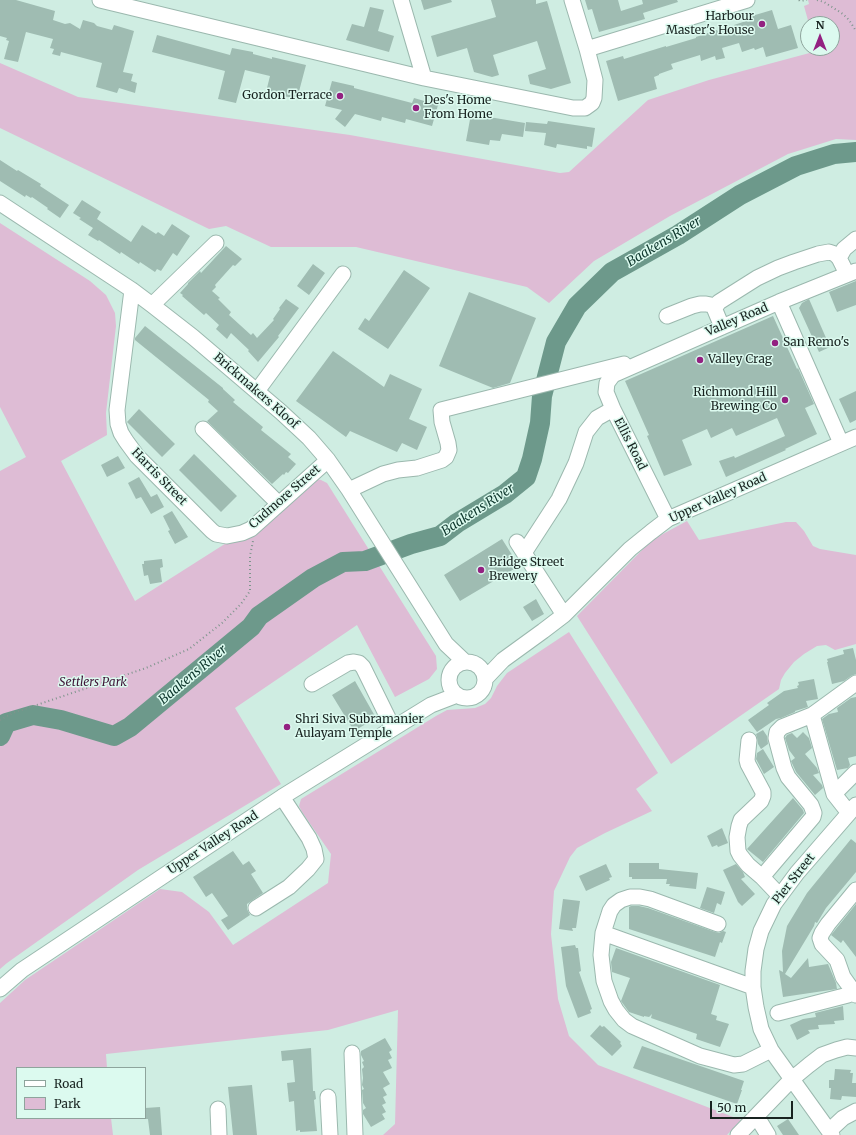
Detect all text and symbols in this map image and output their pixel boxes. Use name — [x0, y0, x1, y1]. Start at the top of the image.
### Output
place label: Harbour Master's House — [666, 10, 754, 38]
north arrow — [800, 16, 840, 56]
text: N — [816, 18, 824, 32]
marker: Harbour Master's House — [757, 19, 767, 29]
place label: Gordon Terrace — [242, 89, 332, 103]
marker: Gordon Terrace — [335, 91, 345, 101]
place label: Des's Home From Home — [424, 94, 492, 122]
marker: Des's Home From Home — [411, 103, 421, 113]
water label: Baakens River — [624, 214, 704, 270]
street label: Valley Road — [704, 300, 770, 340]
place label: San Remo's — [783, 336, 849, 350]
marker: San Remo's — [770, 338, 780, 348]
street label: Brickmakers Kloof — [211, 350, 301, 432]
place label: Valley Crag — [708, 353, 772, 367]
marker: Valley Crag — [695, 355, 705, 365]
place label: Richmond Hill Brewing Co — [693, 386, 777, 414]
marker: Richmond Hill Brewing Co — [780, 395, 790, 405]
street label: Ellis Road — [611, 415, 649, 473]
street label: Harris Street — [128, 445, 190, 509]
street label: Cudmore Street — [246, 462, 324, 532]
street label: Upper Valley Road — [667, 470, 769, 526]
water label: Baakens River — [439, 481, 517, 539]
place label: Bridge Street Brewery — [489, 556, 564, 584]
marker: Bridge Street Brewery — [476, 565, 486, 575]
water label: Baakens River — [156, 642, 230, 708]
park label: Settlers Park — [59, 676, 127, 690]
place label: Shri Siva Subramanier Aulayam Temple — [295, 713, 424, 741]
marker: Shri Siva Subramanier Aulayam Temple — [282, 722, 292, 732]
street label: Upper Valley Road — [165, 808, 261, 878]
street label: Pier Street — [770, 851, 818, 907]
legend — [16, 1067, 146, 1119]
text: Road — [54, 1076, 83, 1091]
scale bar — [712, 1093, 795, 1119]
text: Park — [54, 1096, 81, 1111]
text: 50 m — [717, 1100, 746, 1115]

